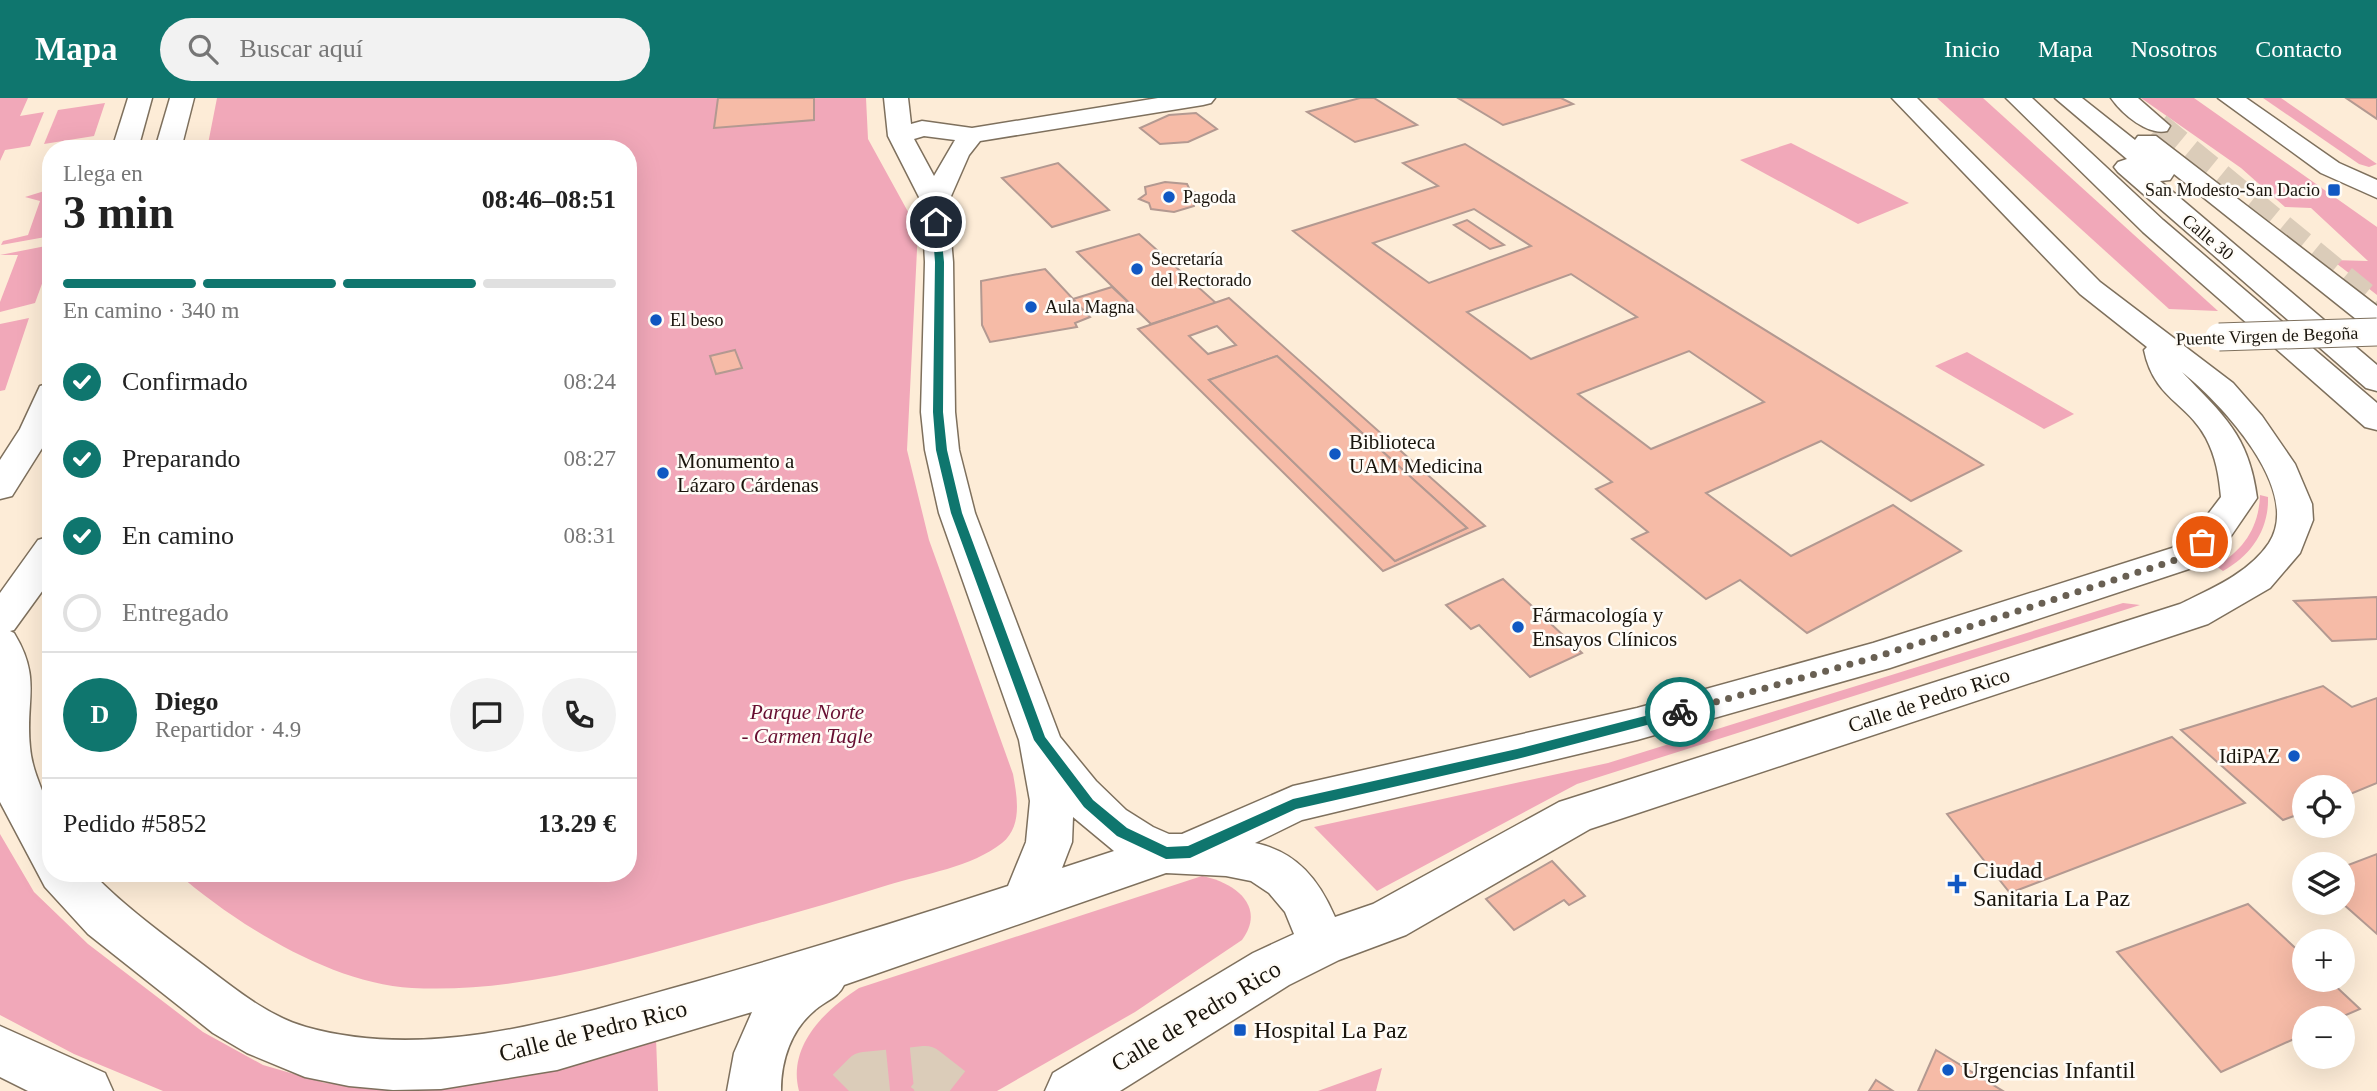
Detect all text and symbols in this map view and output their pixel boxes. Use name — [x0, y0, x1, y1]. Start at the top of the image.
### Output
search box — [160, 18, 650, 81]
icon: search — [184, 30, 222, 68]
text: Mapa — [35, 31, 118, 67]
text: Buscar aquí — [240, 34, 363, 63]
text: Inicio — [1944, 36, 2000, 62]
text: Mapa — [2038, 36, 2093, 62]
text: Nosotros — [2131, 36, 2217, 62]
text: Contacto — [2255, 36, 2342, 62]
text: Llega en — [63, 161, 143, 186]
place label: San Modesto-San Dacio — [2145, 180, 2320, 200]
marker: San Modesto-San Dacio — [2326, 182, 2342, 198]
text: 08:46–08:51 — [482, 185, 616, 214]
text: 3 min — [63, 187, 174, 238]
place label: Pagoda — [1183, 187, 1236, 207]
marker: Pagoda — [1161, 189, 1177, 205]
pin — [906, 192, 966, 252]
icon: home — [917, 203, 955, 241]
street label: Calle 30 — [2178, 210, 2238, 264]
place label: Secretaría del Rectorado — [1151, 249, 1251, 290]
marker: Secretaría del Rectorado — [1129, 261, 1145, 277]
place label: Aula Magna — [1045, 297, 1134, 317]
text: En camino · 340 m — [63, 298, 239, 323]
marker: Aula Magna — [1023, 299, 1039, 315]
place label: El beso — [670, 310, 724, 330]
marker: El beso — [648, 312, 664, 328]
street label: Puente Virgen de Begoña — [2175, 323, 2359, 349]
icon: check — [63, 363, 101, 401]
text: Confirmado — [122, 367, 248, 396]
text: 08:24 — [564, 369, 616, 394]
place label: Biblioteca UAM Medicina — [1349, 430, 1483, 478]
icon: check — [63, 440, 101, 478]
text: Preparando — [122, 444, 240, 473]
text: 08:27 — [564, 446, 616, 471]
marker: Biblioteca UAM Medicina — [1327, 446, 1343, 462]
place label: Monumento a Lázaro Cárdenas — [677, 449, 819, 497]
marker: Monumento a Lázaro Cárdenas — [655, 465, 671, 481]
pin — [2172, 512, 2232, 572]
icon: check — [63, 517, 101, 555]
text: En camino — [122, 521, 234, 550]
text: 08:31 — [564, 523, 616, 548]
icon: bag — [2183, 523, 2221, 561]
text: Entregado — [122, 598, 229, 627]
place label: Fármacología y Ensayos Clínicos — [1532, 603, 1677, 651]
marker: Fármacología y Ensayos Clínicos — [1510, 619, 1526, 635]
street label: Calle de Pedro Rico — [1845, 663, 2013, 737]
courier — [1645, 677, 1715, 747]
button: chat — [450, 678, 524, 752]
button: phone — [542, 678, 616, 752]
text: Diego — [155, 687, 219, 716]
icon: bike — [1661, 693, 1699, 731]
text: D — [91, 700, 109, 729]
park label: Parque Norte - Carmen Tagle — [741, 700, 873, 748]
text: Repartidor · 4.9 — [155, 717, 301, 742]
place label: IdiPAZ — [2219, 744, 2280, 768]
marker: IdiPAZ — [2286, 748, 2302, 764]
map controls — [2292, 775, 2355, 1069]
button: locate — [2292, 775, 2355, 838]
text: Pedido #5852 — [63, 809, 207, 838]
text: 13.29 € — [538, 809, 616, 838]
button: layers — [2292, 852, 2355, 915]
place label: Ciudad Sanitaria La Paz — [1973, 857, 2130, 911]
marker: Ciudad Sanitaria La Paz — [1947, 874, 1967, 894]
button: + — [2292, 929, 2355, 992]
street label: Calle de Pedro Rico — [1107, 955, 1285, 1077]
street label: Calle de Pedro Rico — [496, 995, 690, 1067]
button: − — [2292, 1006, 2355, 1069]
place label: Hospital La Paz — [1254, 1017, 1407, 1043]
marker: Hospital La Paz — [1232, 1022, 1248, 1038]
place label: Urgencias Infantil — [1962, 1057, 2136, 1083]
marker: Urgencias Infantil — [1940, 1062, 1956, 1078]

